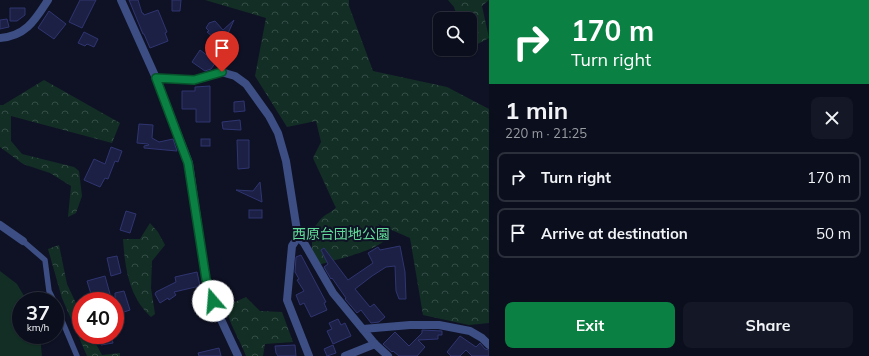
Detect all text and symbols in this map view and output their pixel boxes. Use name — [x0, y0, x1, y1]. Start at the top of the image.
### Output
map controls — [433, 12, 477, 56]
button: search — [433, 12, 477, 56]
text: 170 m — [571, 13, 654, 48]
icon: right — [505, 16, 557, 68]
pin — [205, 31, 239, 72]
icon: arrive — [211, 37, 233, 59]
text: Turn right — [571, 48, 651, 71]
text: 1 min — [505, 95, 568, 125]
button: close — [811, 97, 853, 139]
text: 220 m · 21:25 — [505, 125, 587, 141]
icon: right — [507, 166, 529, 188]
text: Turn right — [541, 168, 611, 187]
text: 170 m — [807, 168, 851, 187]
icon: arrive — [507, 222, 529, 244]
text: Arrive at destination — [541, 224, 688, 243]
text: 50 m — [816, 224, 851, 243]
park label: 西原台団地公園 — [292, 225, 390, 243]
position arrow — [192, 280, 234, 322]
speed limit sign: 40 — [72, 292, 124, 344]
text: 37 — [26, 300, 50, 325]
button: Exit — [505, 302, 675, 348]
button: Share — [683, 302, 853, 348]
text: km/h — [27, 321, 49, 334]

